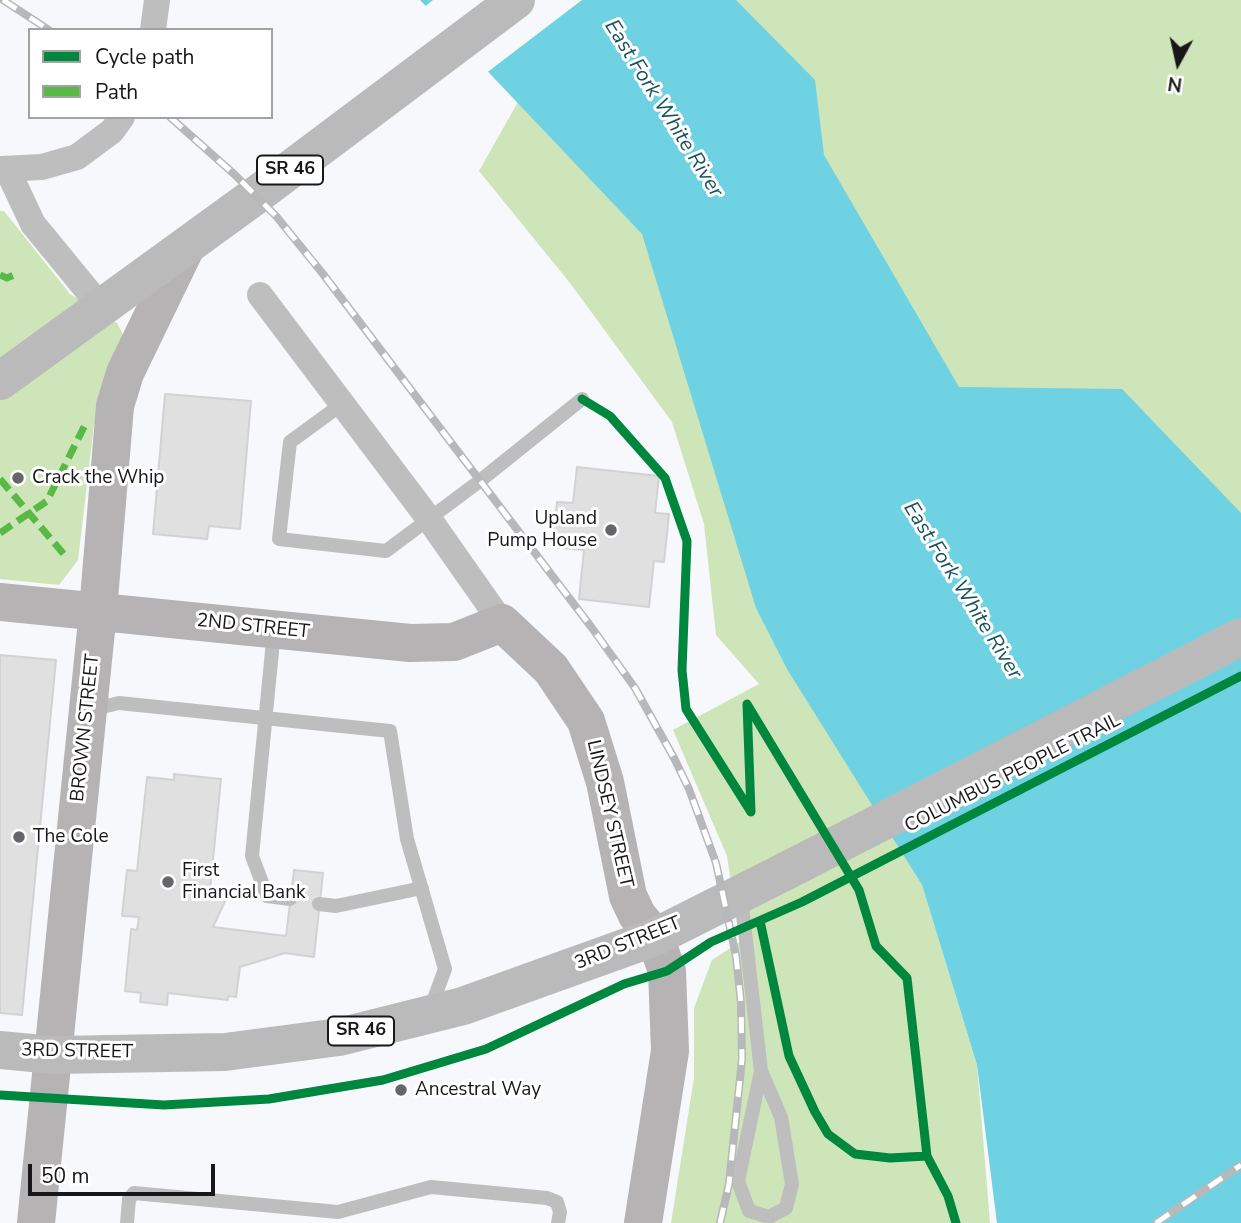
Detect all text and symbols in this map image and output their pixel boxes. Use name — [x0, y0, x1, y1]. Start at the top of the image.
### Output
water label: East Fork White River — [598, 16, 728, 202]
legend — [28, 28, 273, 119]
north arrow — [1143, 28, 1213, 98]
text: Cycle path — [95, 43, 194, 71]
text: N — [1166, 70, 1184, 98]
text: Path — [95, 78, 138, 106]
road number: SR 46 — [257, 155, 323, 184]
place label: Crack the Whip — [32, 467, 164, 489]
marker: Crack the Whip — [10, 470, 26, 486]
water label: East Fork White River — [897, 498, 1027, 684]
place label: Upland Pump House — [487, 508, 597, 552]
marker: Upland Pump House — [603, 522, 619, 538]
street label: 2ND STREET — [195, 610, 311, 644]
street label: BROWN STREET — [67, 653, 105, 803]
street label: COLUMBUS PEOPLE TRAIL — [901, 710, 1125, 838]
street label: LINDSEY STREET — [581, 738, 637, 890]
place label: The Cole — [33, 826, 109, 848]
marker: The Cole — [11, 829, 27, 845]
place label: First Financial Bank — [182, 860, 305, 904]
marker: First Financial Bank — [160, 874, 176, 890]
street label: 3RD STREET — [572, 912, 684, 976]
road number: SR 46 — [328, 1016, 394, 1046]
street label: 3RD STREET — [21, 1040, 133, 1064]
place label: Ancestral Way — [415, 1079, 541, 1101]
marker: Ancestral Way — [393, 1082, 409, 1098]
scale bar — [32, 1150, 219, 1194]
text: 50 m — [41, 1162, 90, 1190]

